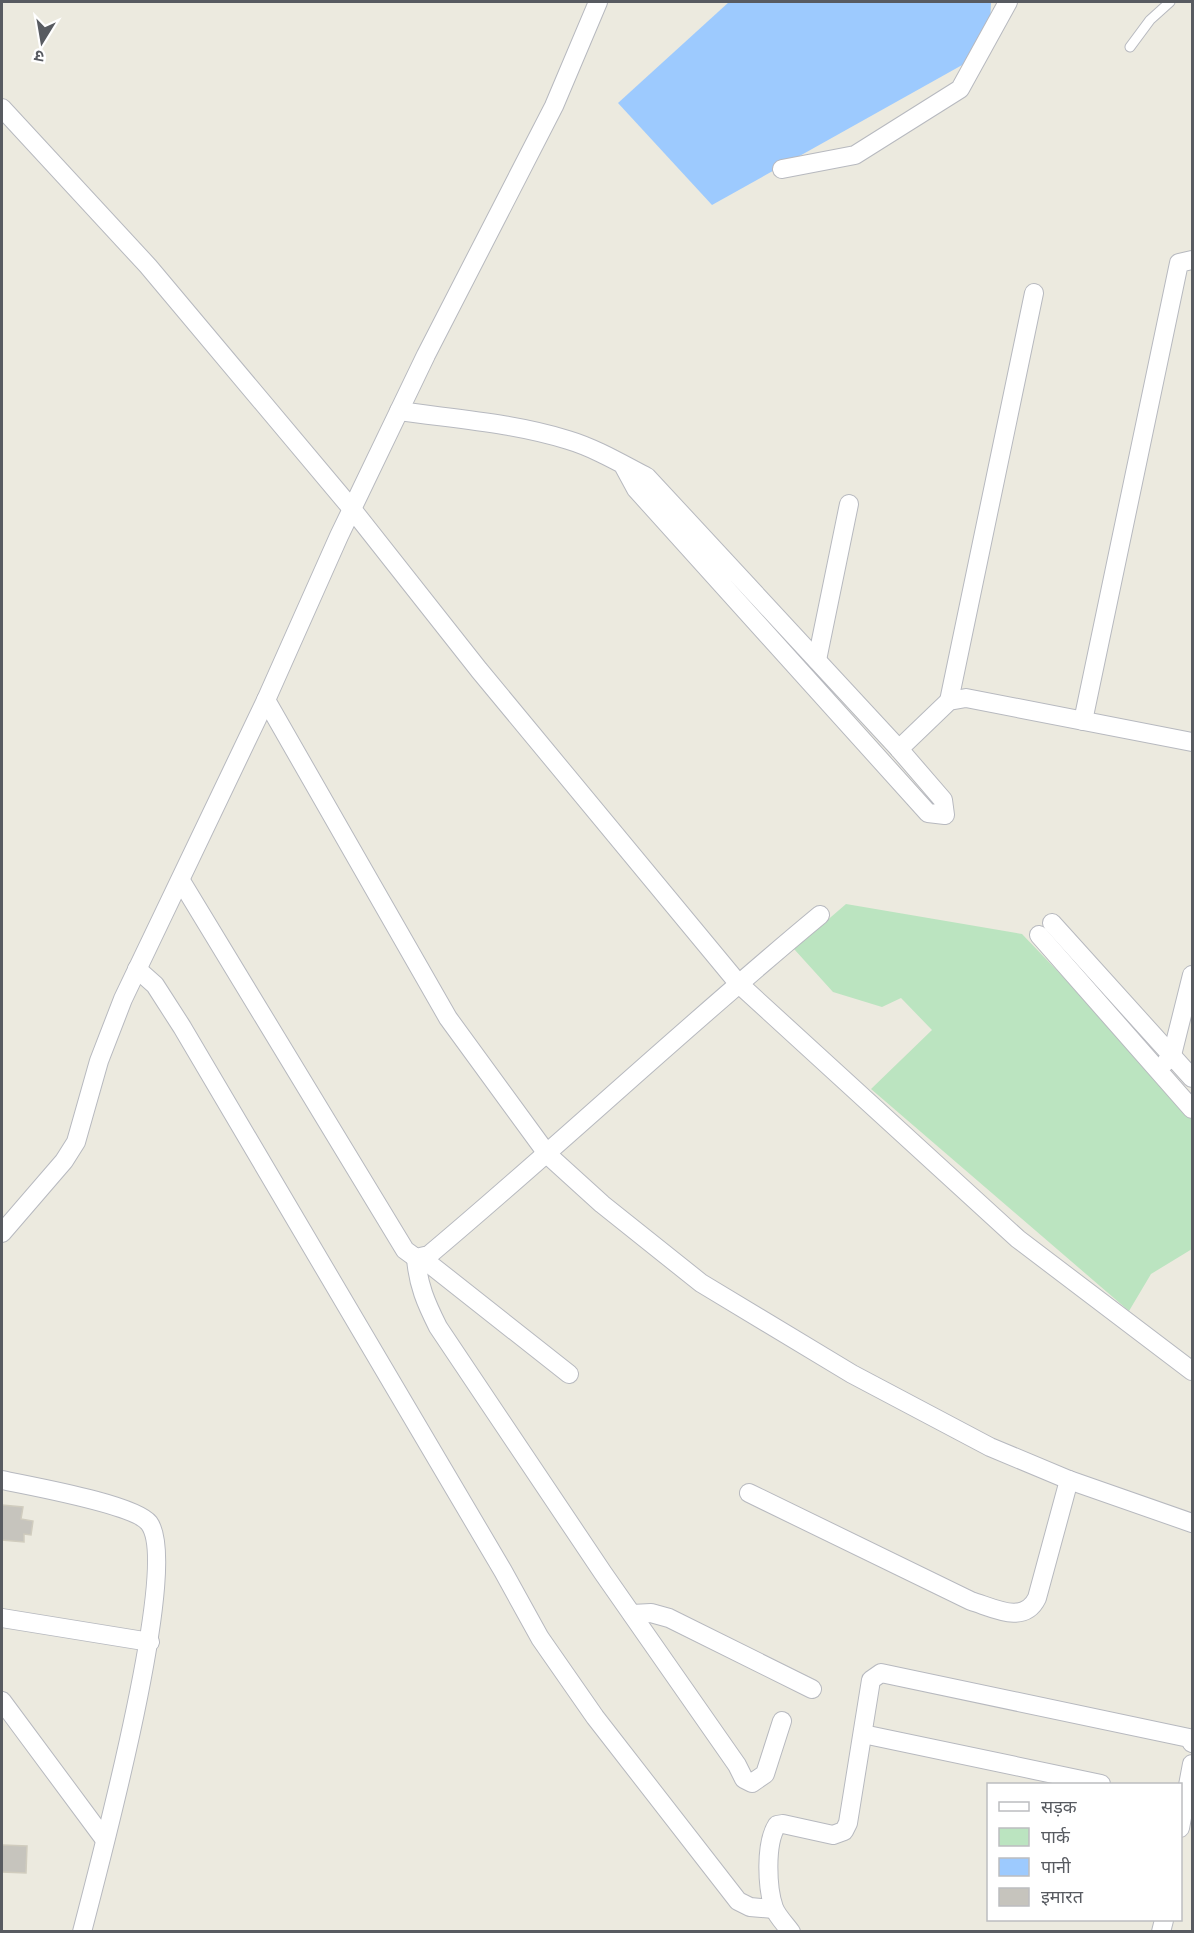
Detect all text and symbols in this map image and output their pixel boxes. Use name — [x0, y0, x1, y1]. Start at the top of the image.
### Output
north arrow — [12, 12, 72, 72]
text: उ — [32, 45, 46, 67]
legend — [987, 1783, 1182, 1921]
text: सड़क — [1041, 1795, 1078, 1818]
text: पार्क — [1041, 1825, 1071, 1848]
text: पानी — [1041, 1855, 1071, 1878]
text: इमारत — [1041, 1885, 1084, 1908]

